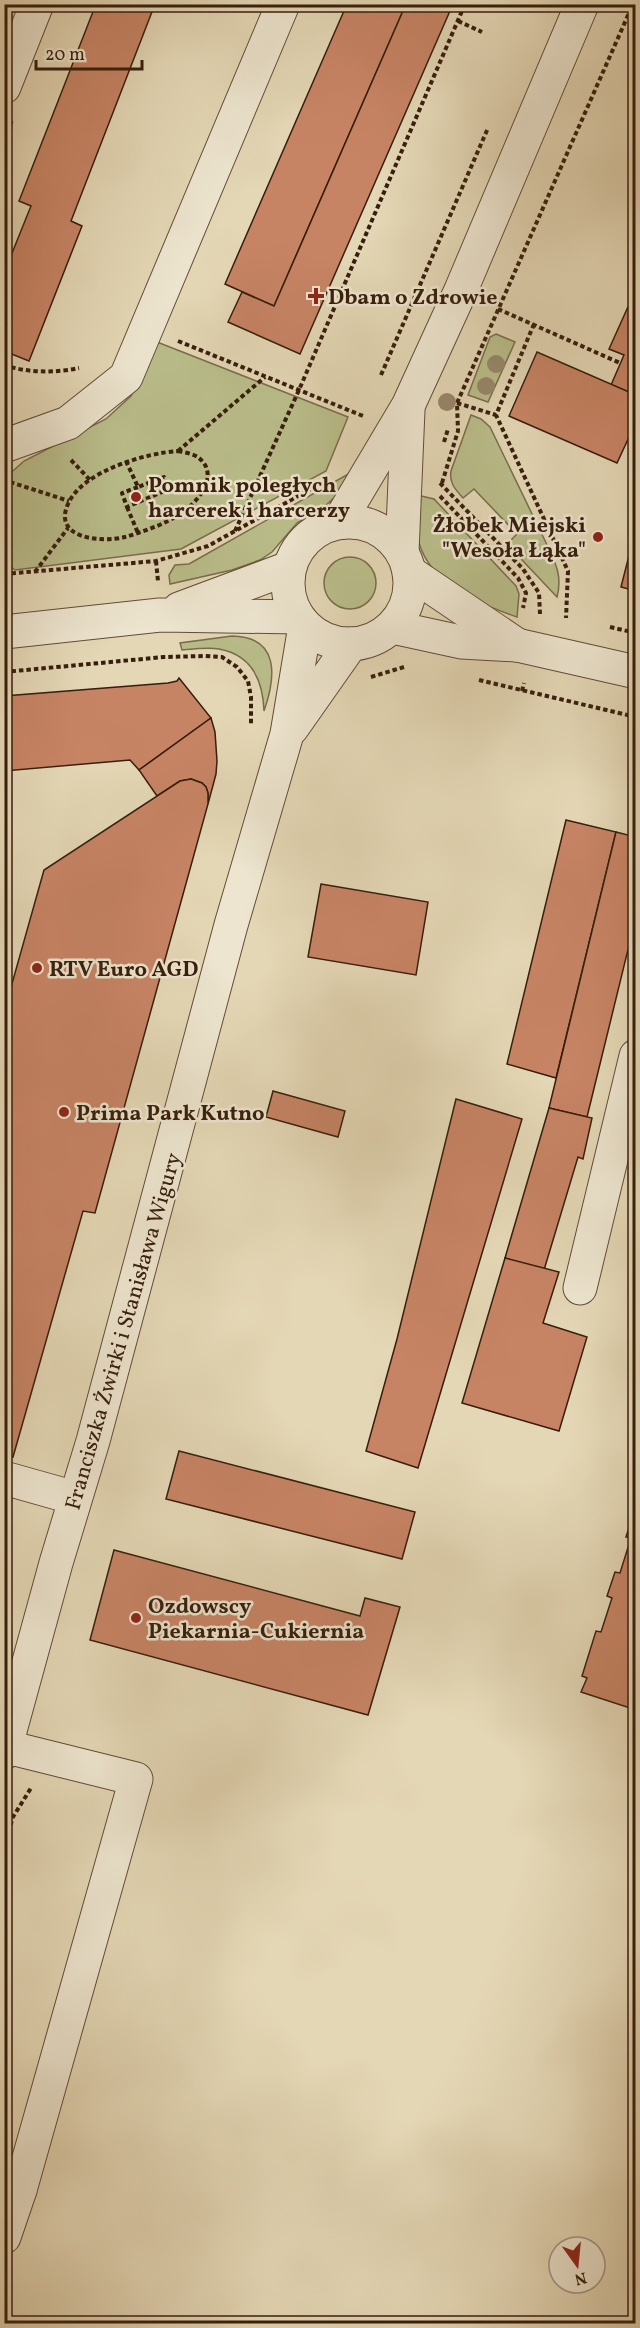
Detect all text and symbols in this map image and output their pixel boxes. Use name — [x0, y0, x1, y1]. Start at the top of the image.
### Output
scale bar — [36, 33, 142, 71]
text: 20 m — [45, 43, 85, 68]
place label: Dbam o Zdrowie — [328, 283, 497, 314]
marker: Dbam o Zdrowie — [309, 289, 323, 303]
place label: Pomnik poległych harcerek i harcerzy — [148, 471, 351, 527]
marker: Pomnik poległych harcerek i harcerzy — [129, 490, 143, 504]
place label: Żłobek Miejski "Wesoła Łąka" — [433, 511, 586, 567]
marker: Żłobek Miejski "Wesoła Łąka" — [591, 530, 605, 544]
place label: RTV Euro AGD — [49, 955, 198, 986]
marker: RTV Euro AGD — [30, 961, 44, 975]
place label: Prima Park Kutno — [76, 1099, 265, 1130]
marker: Prima Park Kutno — [57, 1105, 71, 1119]
street label: Franciszka Żwirki i Stanisława Wigury — [58, 1149, 190, 1514]
place label: Ozdowscy Piekarnia-Cukiernia — [148, 1592, 364, 1648]
marker: Ozdowscy Piekarnia-Cukiernia — [129, 1611, 143, 1625]
north arrow — [547, 2235, 607, 2295]
text: N — [572, 2265, 589, 2290]

